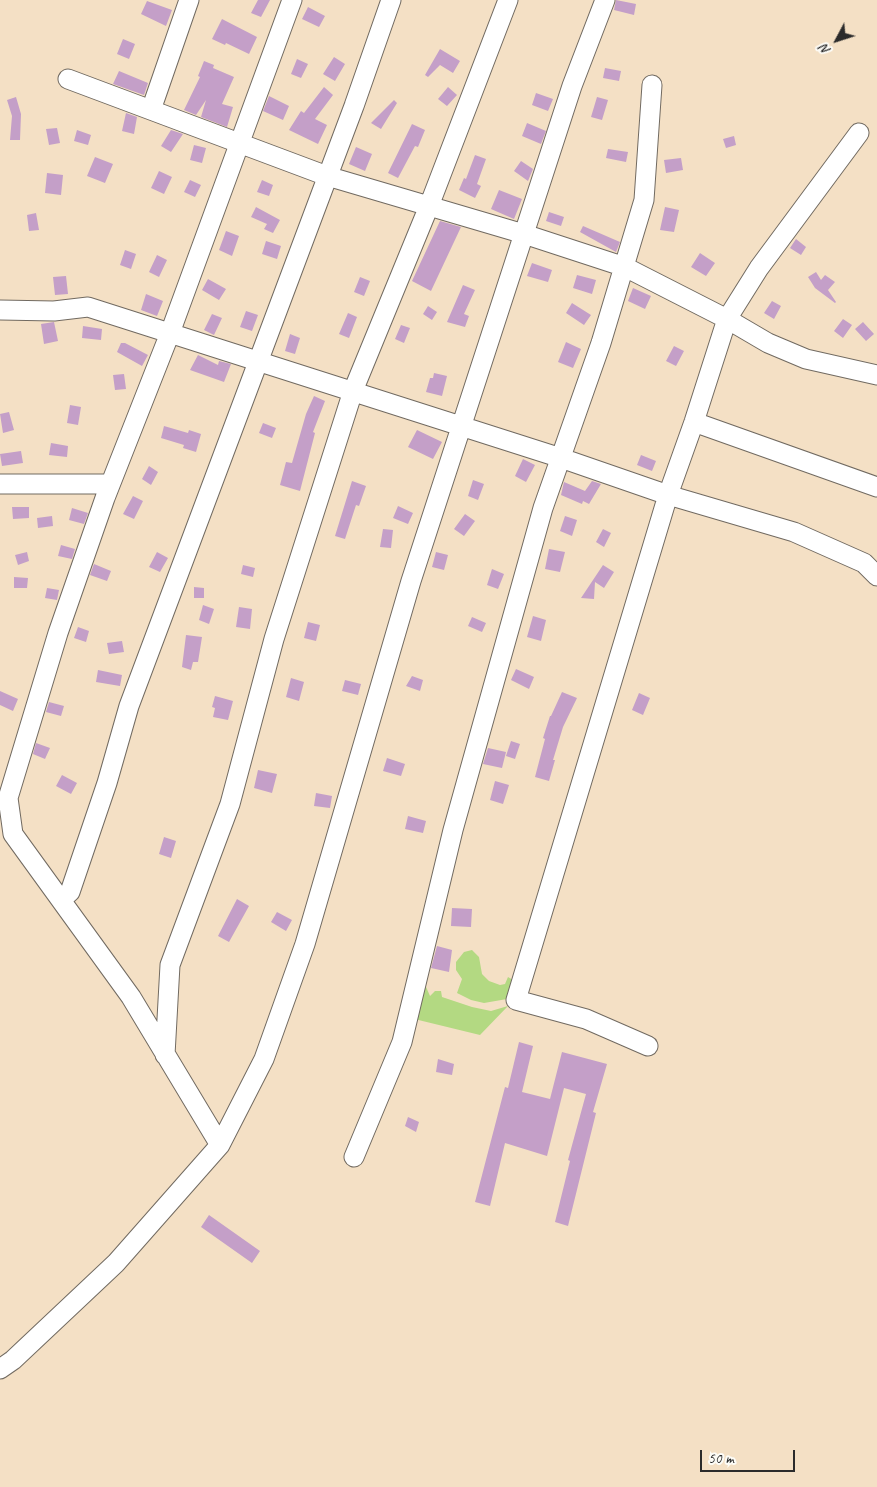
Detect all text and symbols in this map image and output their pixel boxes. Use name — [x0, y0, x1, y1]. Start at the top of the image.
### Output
north arrow — [812, 15, 862, 65]
text: N — [816, 41, 834, 59]
scale bar — [702, 1440, 797, 1472]
text: 50 m — [708, 1449, 734, 1468]

